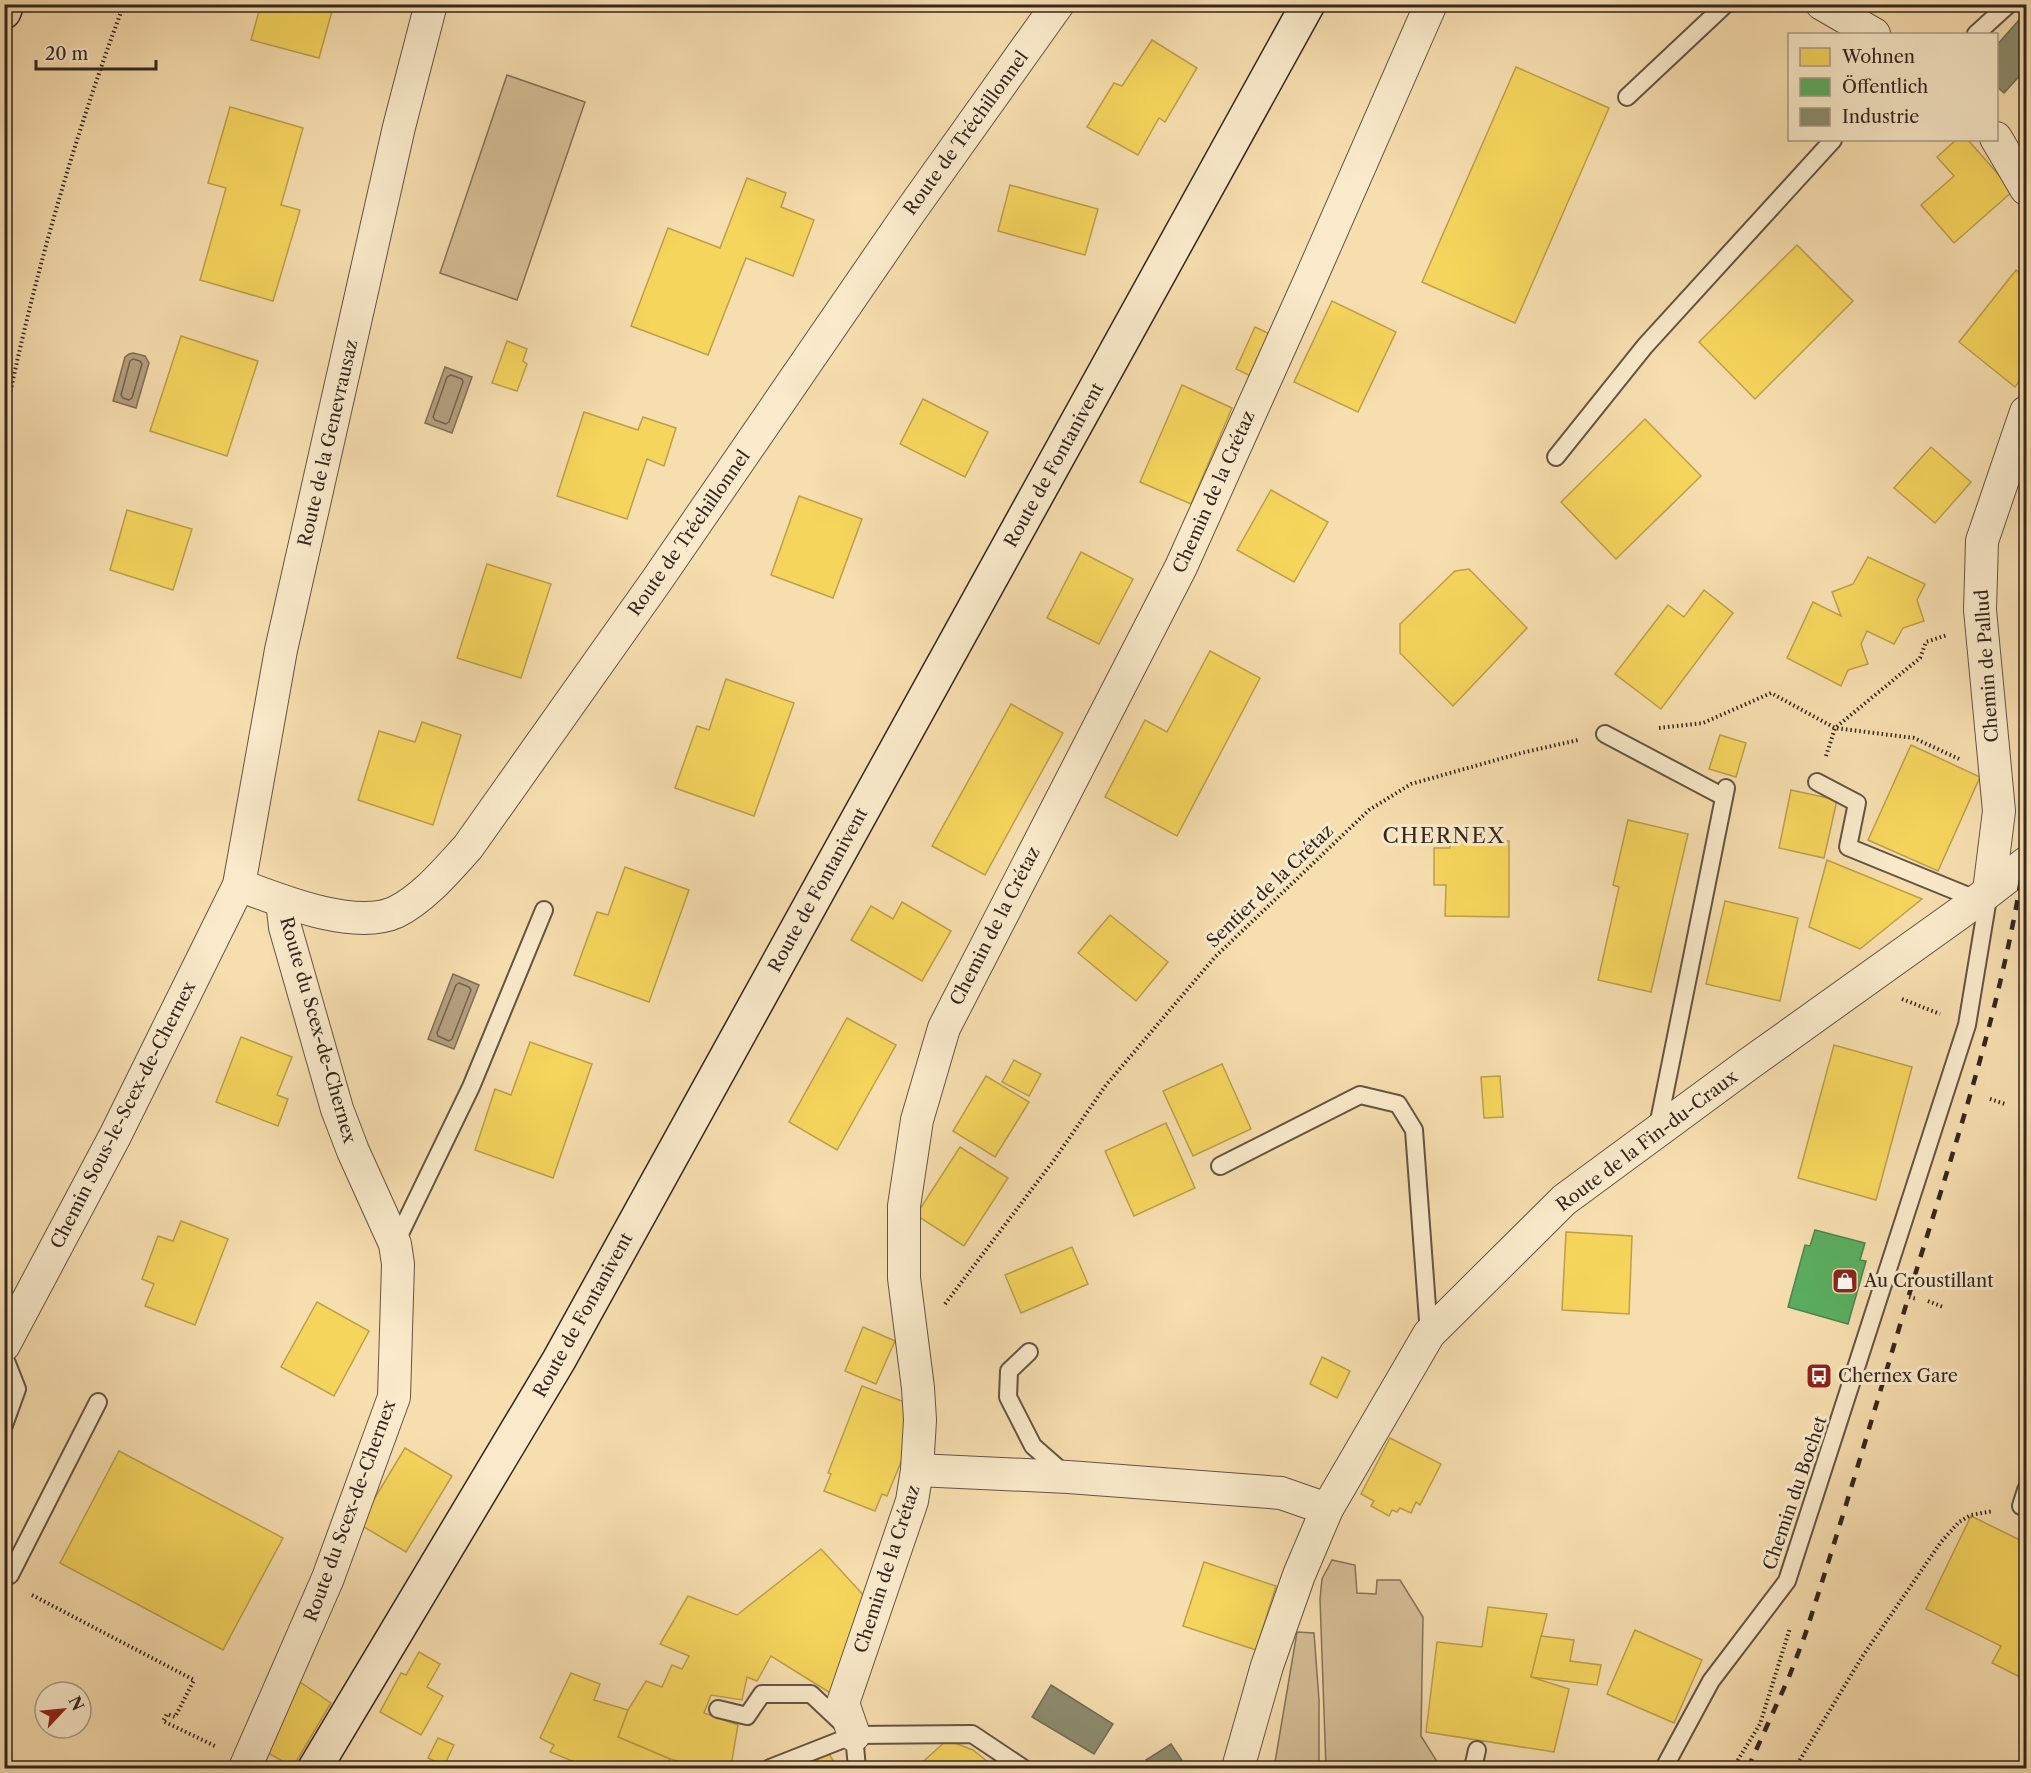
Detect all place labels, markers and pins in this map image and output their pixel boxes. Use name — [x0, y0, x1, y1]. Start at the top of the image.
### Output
shop icon: Au Croustillant — [1830, 1266, 1860, 1296]
place label: Au Croustillant — [1863, 1270, 1994, 1292]
bus stop icon: Chernex Gare — [1804, 1361, 1834, 1391]
place label: Chernex Gare — [1838, 1365, 1958, 1387]

